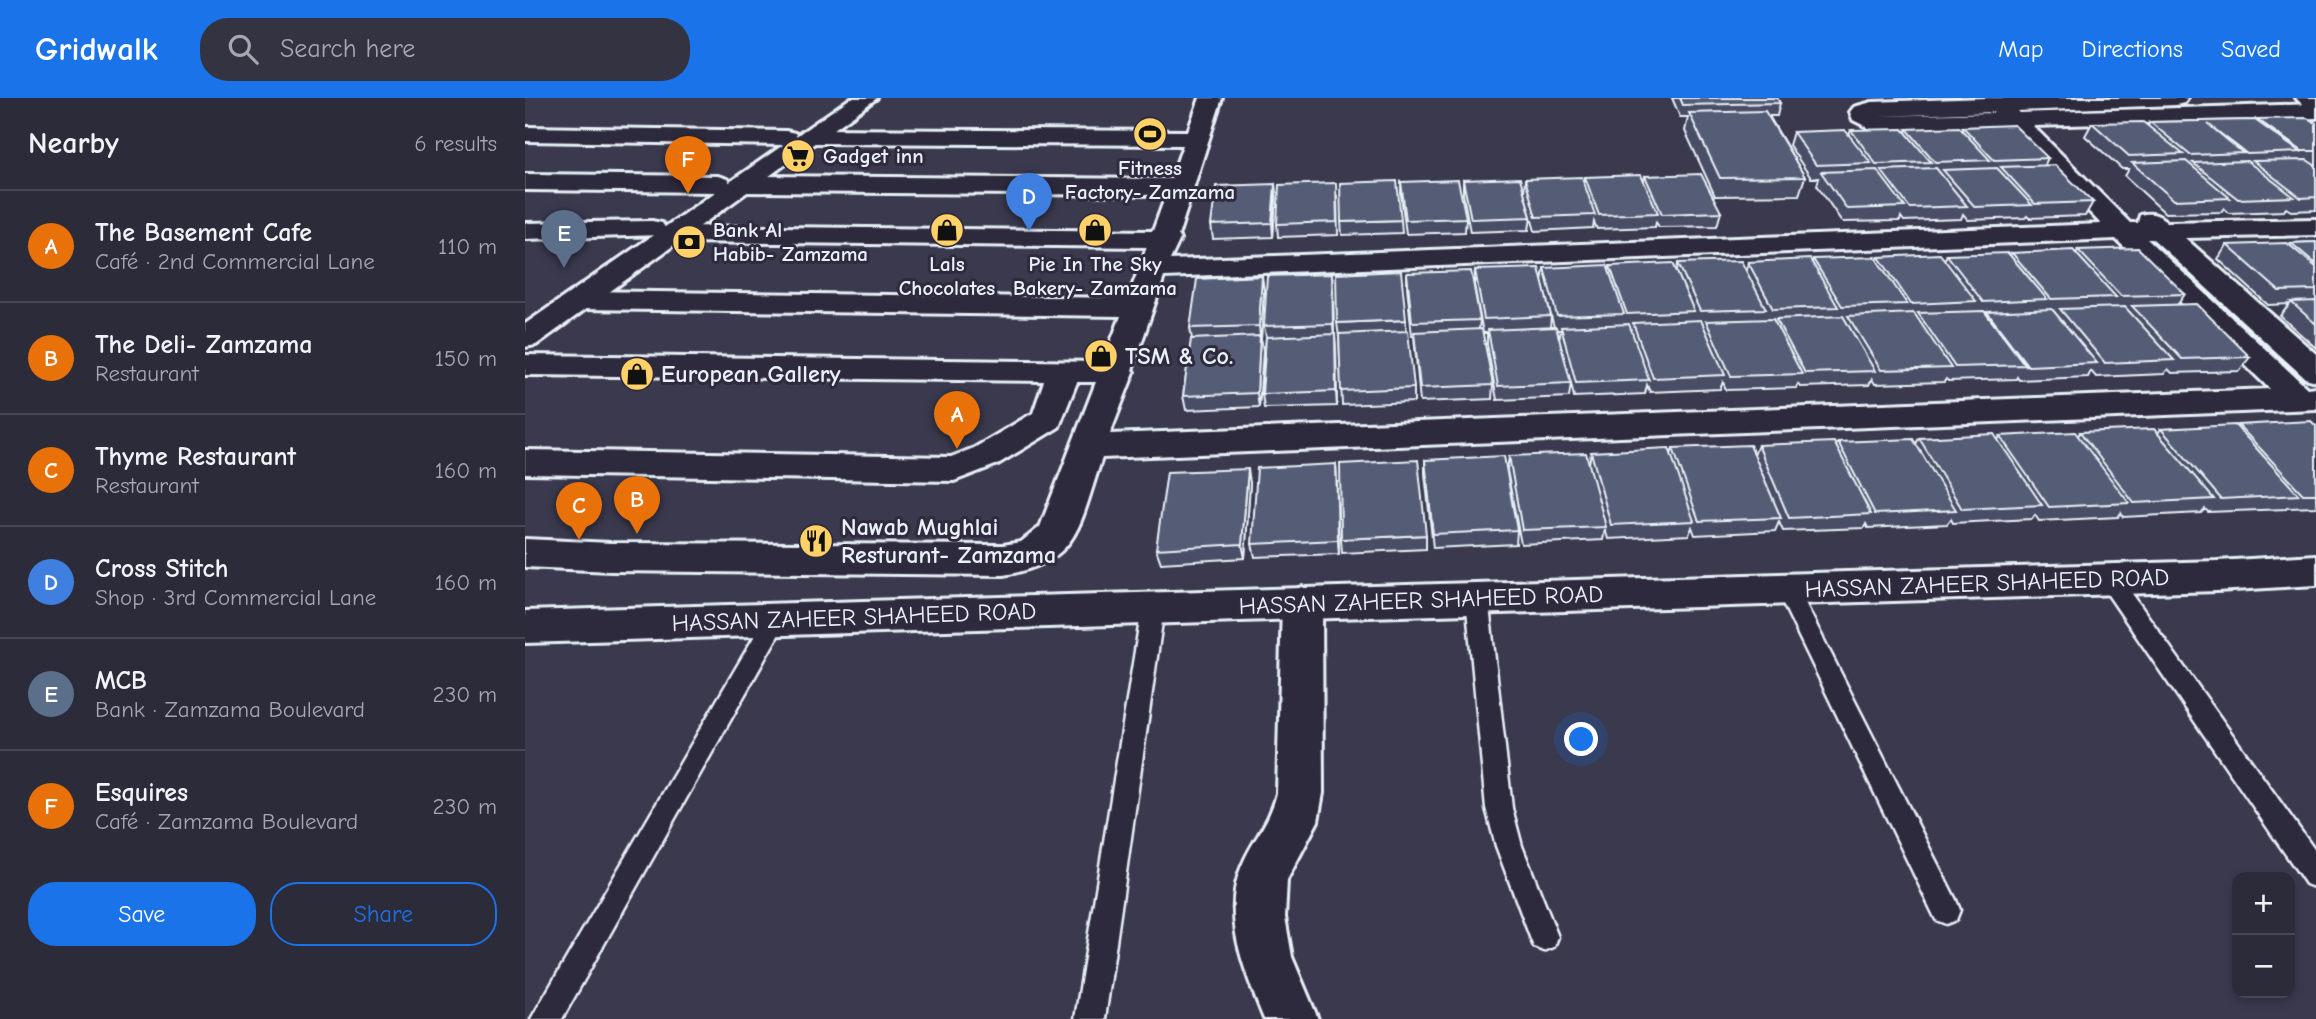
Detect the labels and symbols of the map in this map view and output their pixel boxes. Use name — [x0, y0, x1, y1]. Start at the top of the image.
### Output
sports icon: Fitness Factory- Zamzama — [1131, 115, 1169, 153]
pin: F — [665, 136, 711, 194]
supermarket icon: Gadget inn — [779, 137, 817, 175]
place label: Gadget inn — [823, 144, 924, 168]
place label: Fitness Factory- Zamzama — [1065, 156, 1235, 204]
pin: D — [1006, 173, 1052, 231]
pin: E — [541, 210, 587, 268]
shop icon: Lals Chocolates — [928, 211, 966, 249]
shop icon: Pie In The Sky Bakery- Zamzama — [1076, 211, 1114, 249]
place label: Bank Al Habib- Zamzama — [713, 218, 868, 266]
bank icon: Bank Al Habib- Zamzama — [670, 223, 708, 261]
place label: Lals Chocolates — [899, 252, 995, 300]
place label: Pie In The Sky Bakery- Zamzama — [1013, 252, 1177, 300]
shop icon: TSM & Co. — [1082, 337, 1120, 375]
place label: TSM & Co. — [1125, 342, 1233, 370]
shop icon: European Gallery — [618, 355, 656, 393]
place label: European Gallery — [661, 360, 840, 388]
pin: A — [934, 391, 980, 449]
pin: B — [614, 476, 660, 534]
pin: C — [556, 482, 602, 540]
place label: Nawab Mughlai Resturant- Zamzama — [841, 513, 1056, 569]
restaurant icon: Nawab Mughlai Resturant- Zamzama — [797, 522, 835, 560]
street label: HASSAN ZAHEER SHAHEED ROAD — [1804, 563, 2170, 603]
street label: HASSAN ZAHEER SHAHEED ROAD — [1238, 580, 1604, 620]
street label: HASSAN ZAHEER SHAHEED ROAD — [671, 597, 1037, 637]
your location — [1564, 722, 1598, 756]

